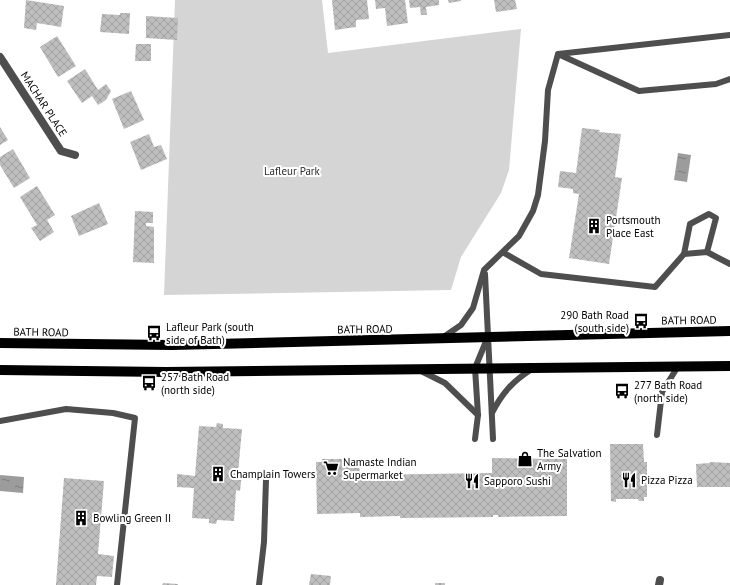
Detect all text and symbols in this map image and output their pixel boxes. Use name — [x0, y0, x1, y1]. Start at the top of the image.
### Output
street label: MACHAR PLACE — [18, 69, 70, 139]
park label: Lafleur Park — [264, 164, 321, 178]
place label: Portsmouth Place East — [606, 213, 661, 240]
building icon: Portsmouth Place East — [585, 217, 603, 235]
place label: 290 Bath Road (south side) — [560, 308, 629, 335]
bus stop icon: 290 Bath Road (south side) — [632, 312, 650, 330]
street label: BATH ROAD — [661, 313, 717, 327]
place label: Lafleur Park (south side of Bath) — [166, 320, 254, 347]
street label: BATH ROAD — [337, 322, 393, 336]
bus stop icon: Lafleur Park (south side of Bath) — [145, 324, 163, 342]
street label: BATH ROAD — [13, 325, 69, 339]
place label: 257 Bath Road (north side) — [161, 370, 229, 397]
bus stop icon: 257 Bath Road (north side) — [140, 374, 158, 392]
place label: 277 Bath Road (north side) — [634, 378, 702, 405]
bus stop icon: 277 Bath Road (north side) — [613, 382, 631, 400]
place label: The Salvation Army — [537, 446, 602, 473]
shop icon: The Salvation Army — [516, 450, 534, 468]
place label: Namaste Indian Supermarket — [343, 455, 417, 482]
supermarket icon: Namaste Indian Supermarket — [322, 459, 340, 477]
building icon: Champlain Towers — [209, 465, 227, 483]
place label: Champlain Towers — [230, 467, 316, 481]
restaurant icon: Pizza Pizza — [620, 471, 638, 489]
restaurant icon: Sapporo Sushi — [463, 472, 481, 490]
place label: Pizza Pizza — [641, 473, 693, 487]
place label: Sapporo Sushi — [484, 474, 551, 488]
building icon: Bowling Green II — [72, 509, 90, 527]
place label: Bowling Green II — [93, 511, 171, 525]

